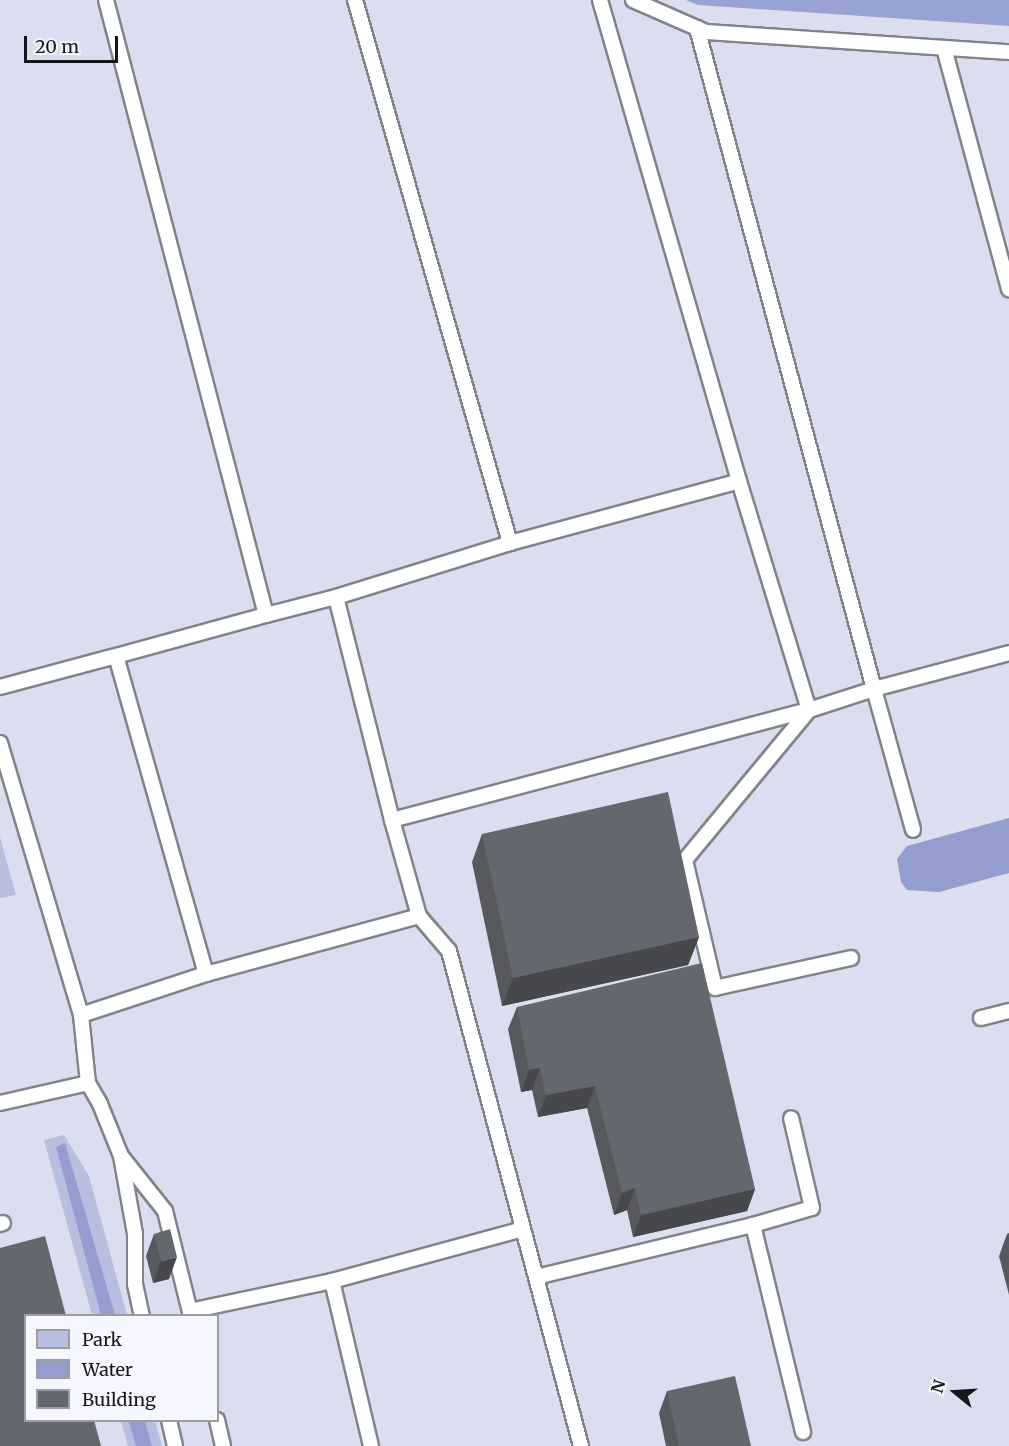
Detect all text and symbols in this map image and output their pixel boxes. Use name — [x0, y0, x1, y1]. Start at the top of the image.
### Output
scale bar — [27, 24, 122, 62]
text: 20 m — [35, 35, 79, 58]
legend — [24, 1314, 219, 1422]
text: Park — [82, 1328, 122, 1351]
text: Water — [82, 1358, 133, 1381]
north arrow — [925, 1362, 985, 1422]
text: N — [926, 1377, 949, 1396]
text: Building — [82, 1388, 156, 1411]

